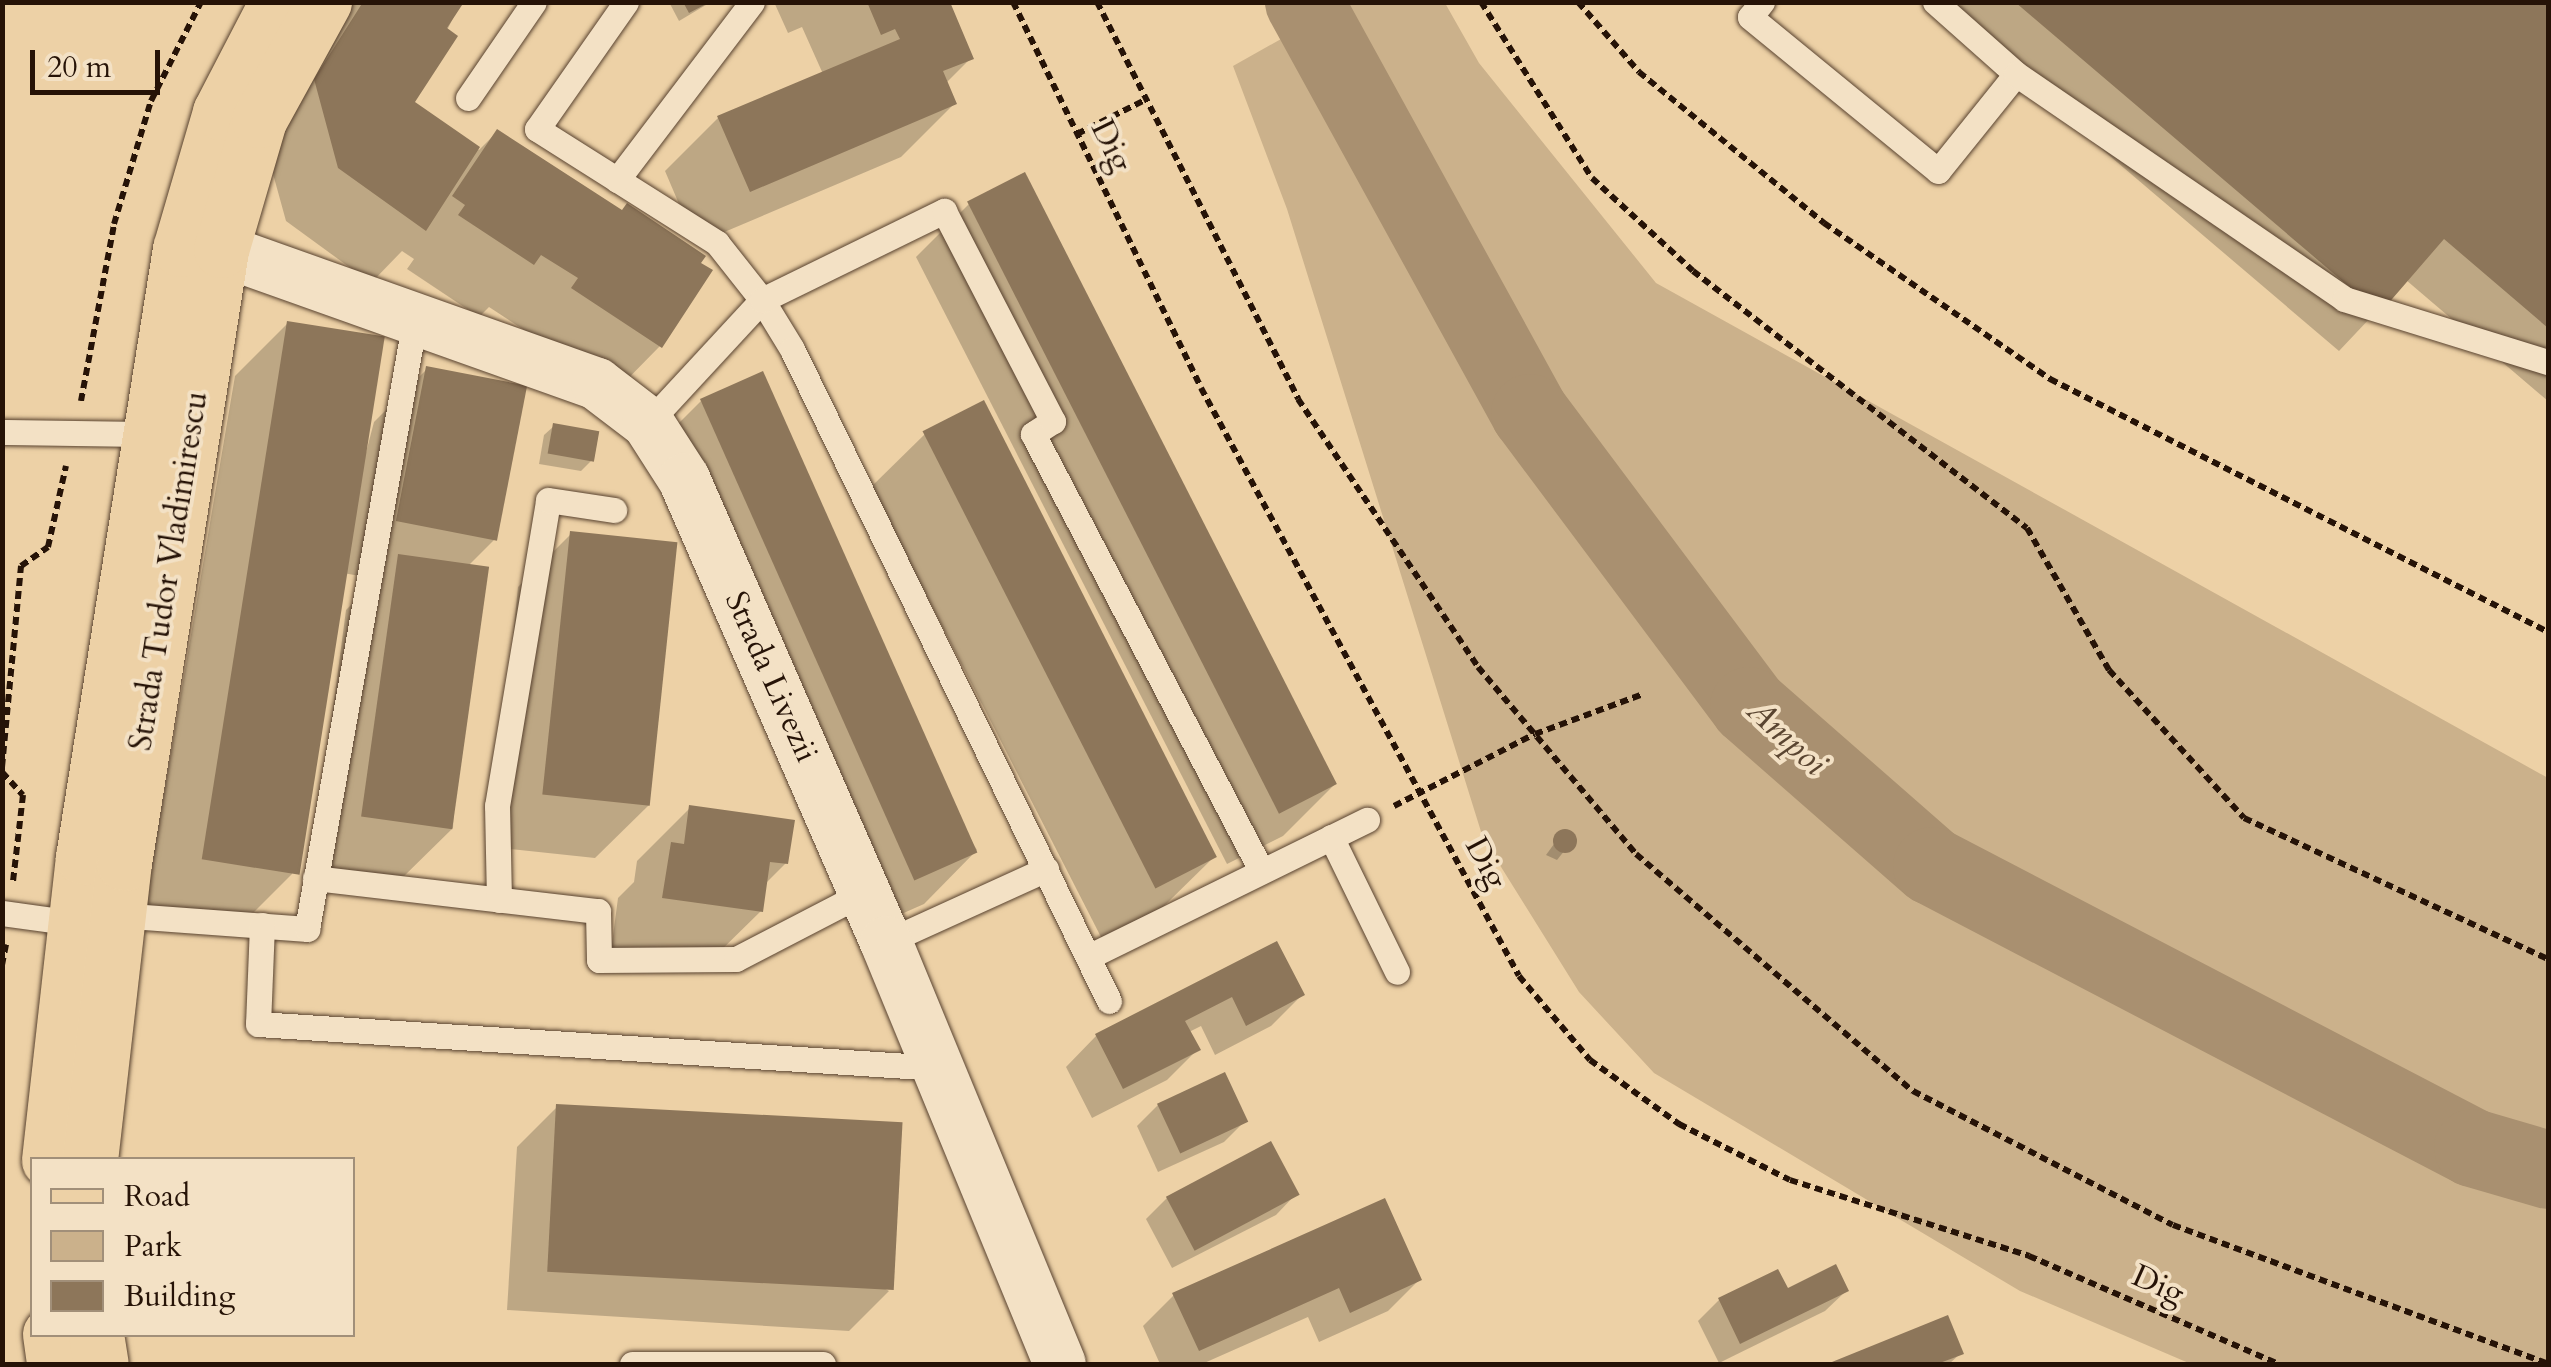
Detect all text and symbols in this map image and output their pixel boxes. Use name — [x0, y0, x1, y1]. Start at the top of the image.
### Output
scale bar — [35, 30, 165, 92]
text: 20 m — [47, 47, 111, 88]
street label: Dig — [1082, 114, 1140, 178]
street label: Strada Tudor Vladimirescu — [122, 389, 216, 753]
street label: Strada Livezii — [716, 586, 826, 768]
water label: Ampoi — [1738, 690, 1836, 784]
street label: Dig — [1457, 831, 1515, 895]
legend — [30, 1157, 355, 1337]
text: Road — [124, 1176, 190, 1217]
text: Park — [124, 1226, 182, 1267]
street label: Dig — [2126, 1257, 2190, 1313]
text: Building — [124, 1276, 235, 1317]

